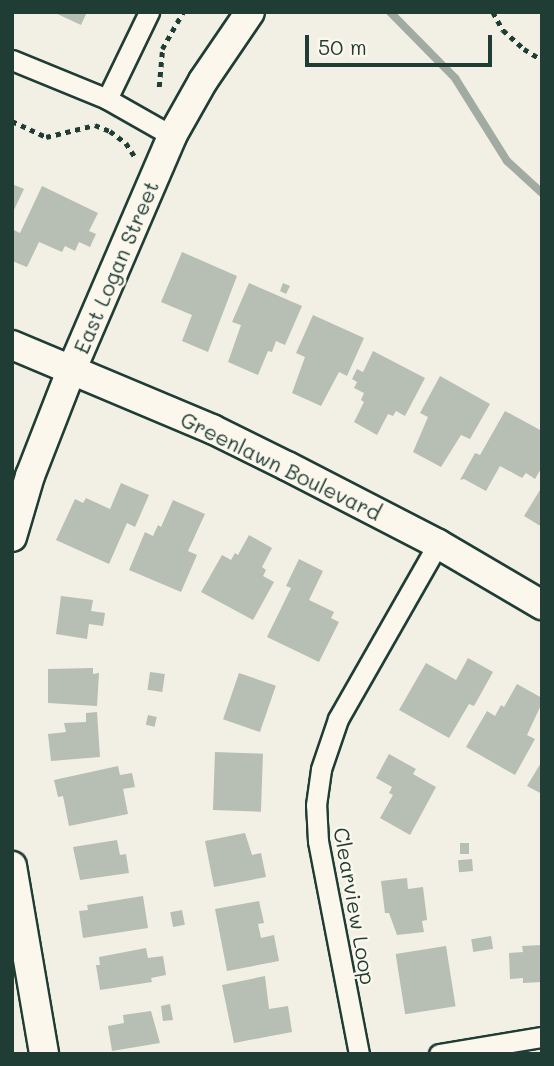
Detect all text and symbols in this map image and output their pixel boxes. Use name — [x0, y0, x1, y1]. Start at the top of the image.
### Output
scale bar — [309, 21, 496, 65]
text: 50 m — [318, 33, 367, 60]
street label: East Logan Street — [68, 177, 164, 357]
street label: Greenlawn Boulevard — [177, 406, 385, 526]
street label: Clearview Loop — [329, 825, 381, 987]

